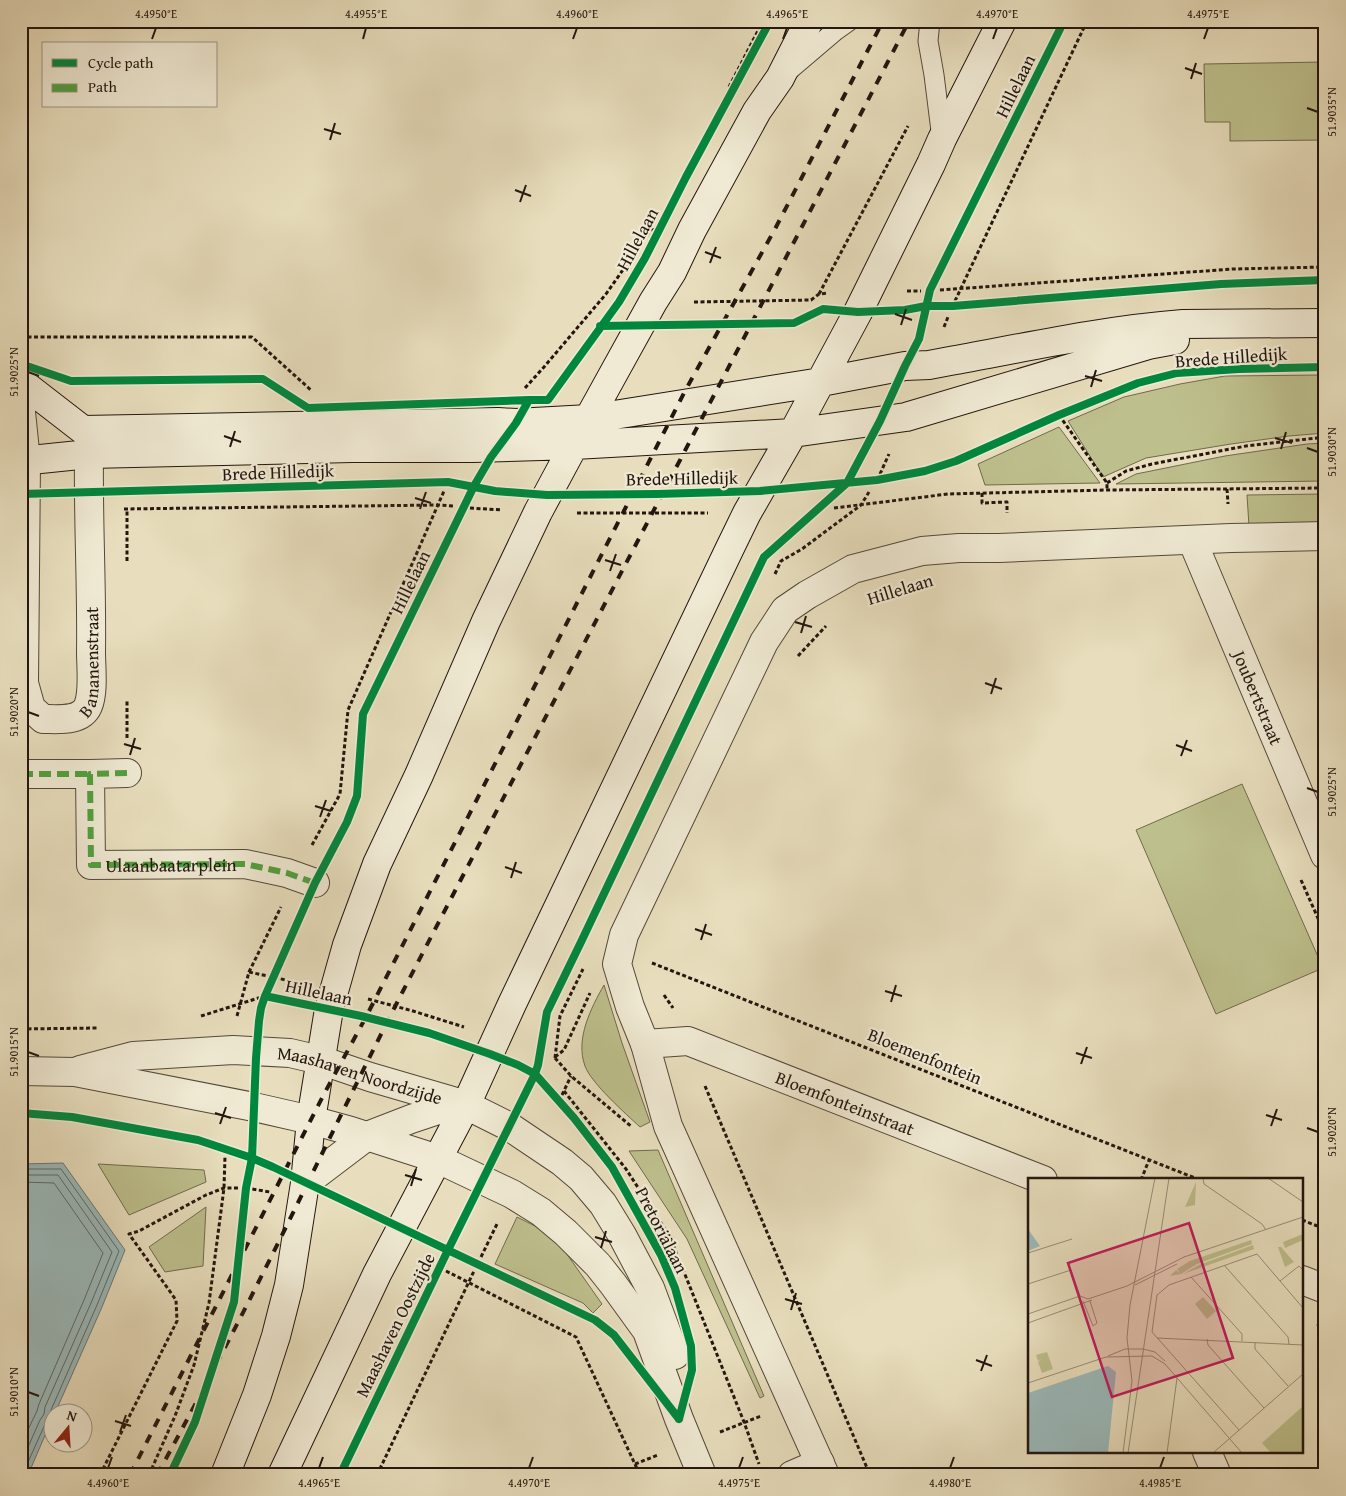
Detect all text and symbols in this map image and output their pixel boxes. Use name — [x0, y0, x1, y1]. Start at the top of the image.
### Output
text: 4.4950°E — [135, 5, 177, 22]
text: 4.4955°E — [345, 5, 387, 22]
text: 4.4960°E — [556, 5, 598, 22]
text: 4.4965°E — [766, 5, 808, 22]
text: 4.4970°E — [976, 5, 1018, 22]
text: 4.4975°E — [1187, 5, 1229, 22]
legend — [42, 42, 218, 108]
street label: Hillelaan — [988, 50, 1042, 122]
text: Cycle path — [88, 52, 154, 73]
text: Path — [88, 76, 117, 97]
text: 51.9035°N — [1323, 87, 1340, 137]
street label: Hillelaan — [609, 203, 665, 275]
street label: Brede Hilledijk — [1174, 340, 1289, 374]
text: 51.9025°N — [5, 347, 22, 397]
text: 51.9030°N — [1323, 427, 1340, 477]
street label: Brede Hilledijk — [222, 457, 335, 487]
street label: Brede Hilledijk — [626, 464, 739, 492]
street label: Hillelaan — [383, 546, 437, 618]
street label: Hillelaan — [864, 566, 936, 612]
street label: Bananenstraat — [72, 606, 105, 723]
street label: Joubertstraat — [1226, 644, 1291, 750]
text: 51.9020°N — [5, 687, 22, 737]
text: 51.9025°N — [1323, 767, 1340, 817]
street label: Ulaanbaatarplein — [105, 851, 237, 878]
street label: Hillelaan — [283, 972, 355, 1012]
street label: Bloemenfontein — [864, 1021, 986, 1091]
text: 51.9015°N — [5, 1027, 22, 1077]
street label: Maashaven Noordzijde — [277, 1039, 446, 1111]
street label: Bloemfonteinstraat — [772, 1063, 919, 1142]
text: 51.9020°N — [1323, 1107, 1340, 1157]
inset map — [1028, 1178, 1304, 1454]
street label: Pretorialaan — [629, 1182, 695, 1278]
street label: Maashaven Oostzijde — [348, 1248, 442, 1402]
text: 51.9010°N — [5, 1367, 22, 1417]
north arrow — [42, 1404, 92, 1454]
text: N — [64, 1405, 80, 1427]
text: 4.4960°E — [87, 1474, 129, 1491]
text: 4.4965°E — [298, 1474, 340, 1491]
text: 4.4970°E — [508, 1474, 550, 1491]
text: 4.4975°E — [718, 1474, 760, 1491]
text: 4.4980°E — [929, 1474, 971, 1491]
text: 4.4985°E — [1139, 1474, 1181, 1491]

